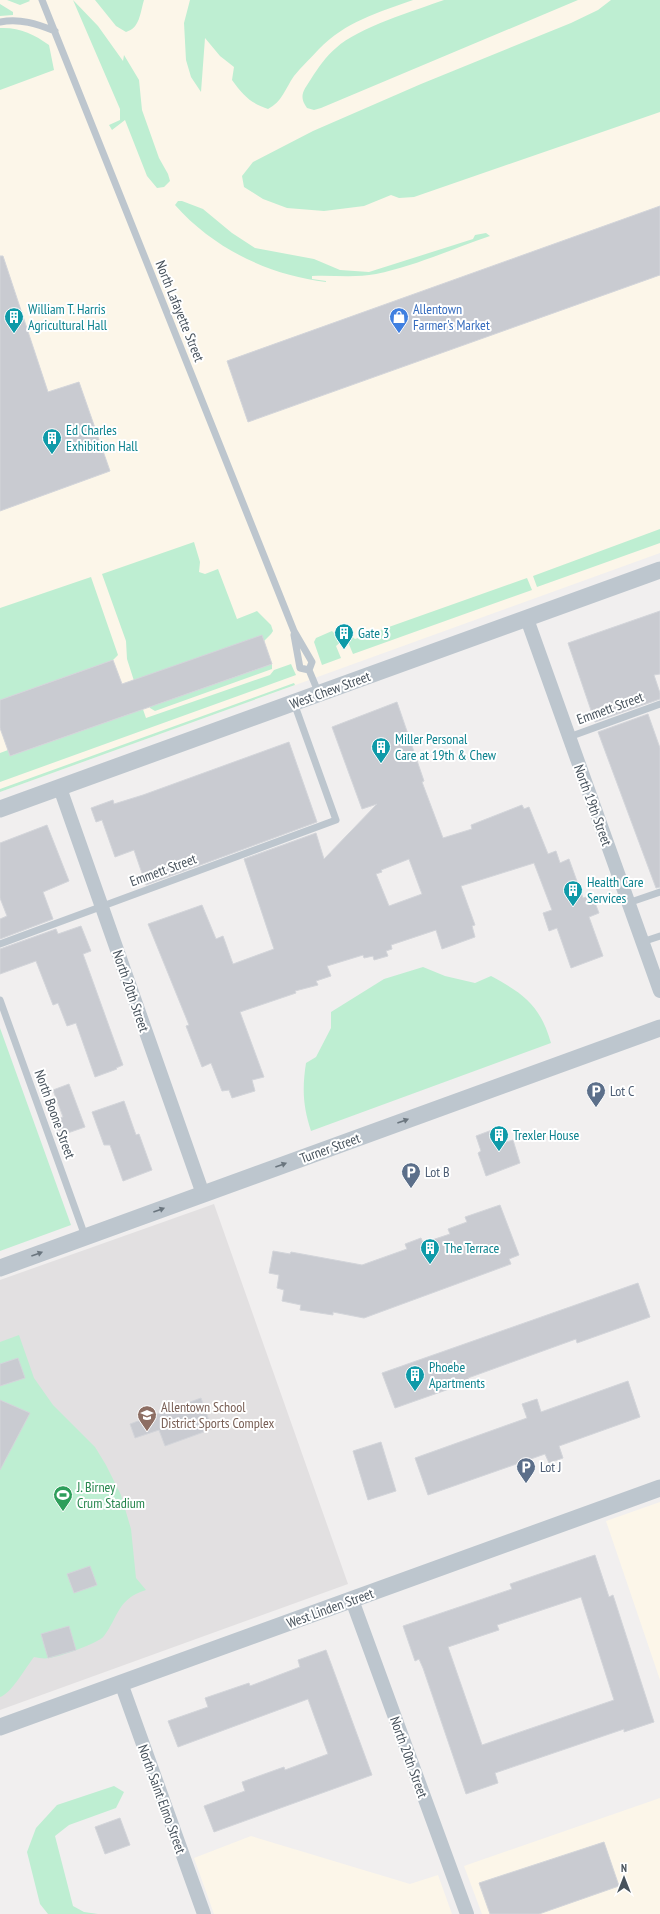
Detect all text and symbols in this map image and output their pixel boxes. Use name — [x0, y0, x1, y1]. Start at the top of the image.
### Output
street label: North Lafayette Street — [152, 258, 209, 364]
place label: William T. Harris Agricultural Hall — [28, 300, 108, 334]
place label: Allentown Farmer's Market — [413, 300, 490, 334]
building icon: William T. Harris Agricultural Hall — [3, 306, 25, 334]
shop icon: Allentown Farmer's Market — [388, 306, 410, 334]
place label: Ed Charles Exhibition Hall — [66, 421, 139, 455]
building icon: Ed Charles Exhibition Hall — [41, 427, 63, 455]
building icon: Gate 3 — [333, 622, 355, 650]
place label: Gate 3 — [358, 624, 389, 642]
street label: West Chew Street — [287, 667, 373, 713]
street label: Emmett Street — [574, 688, 646, 728]
place label: Miller Personal Care at 19th & Chew — [395, 730, 497, 764]
building icon: Miller Personal Care at 19th & Chew — [370, 736, 392, 764]
street label: North 19th Street — [570, 762, 616, 848]
street label: Emmett Street — [127, 850, 199, 890]
place label: Health Care Services — [587, 873, 644, 907]
building icon: Health Care Services — [562, 879, 584, 907]
street label: North 20th Street — [109, 948, 153, 1034]
street label: North Boone Street — [31, 1067, 79, 1161]
parking icon: Lot C — [585, 1080, 607, 1108]
place label: Lot C — [610, 1082, 635, 1100]
one-way arrow — [398, 1118, 410, 1124]
building icon: Trexler House — [488, 1124, 510, 1152]
place label: Trexler House — [513, 1126, 579, 1144]
street label: Turner Street — [297, 1129, 363, 1167]
parking icon: Lot B — [400, 1161, 422, 1189]
one-way arrow — [275, 1162, 287, 1168]
place label: Lot B — [425, 1163, 450, 1181]
one-way arrow — [153, 1206, 165, 1212]
building icon: The Terrace — [419, 1237, 441, 1265]
place label: The Terrace — [444, 1239, 499, 1257]
one-way arrow — [31, 1251, 43, 1257]
place label: Phoebe Apartments — [429, 1358, 485, 1392]
building icon: Phoebe Apartments — [404, 1364, 426, 1392]
place label: Allentown School District Sports Complex — [161, 1398, 275, 1432]
school or university icon: Allentown School District Sports Complex — [136, 1404, 158, 1432]
parking icon: Lot J — [515, 1456, 537, 1484]
place label: Lot J — [540, 1458, 561, 1476]
place label: J. Birney Crum Stadium — [76, 1478, 145, 1512]
sports icon: J. Birney Crum Stadium — [52, 1484, 74, 1512]
street label: West Linden Street — [284, 1584, 376, 1632]
street label: North 20th Street — [386, 1714, 432, 1800]
street label: North Saint Elmo Street — [134, 1742, 190, 1856]
north arrow — [604, 1858, 644, 1898]
text: N — [621, 1861, 627, 1875]

